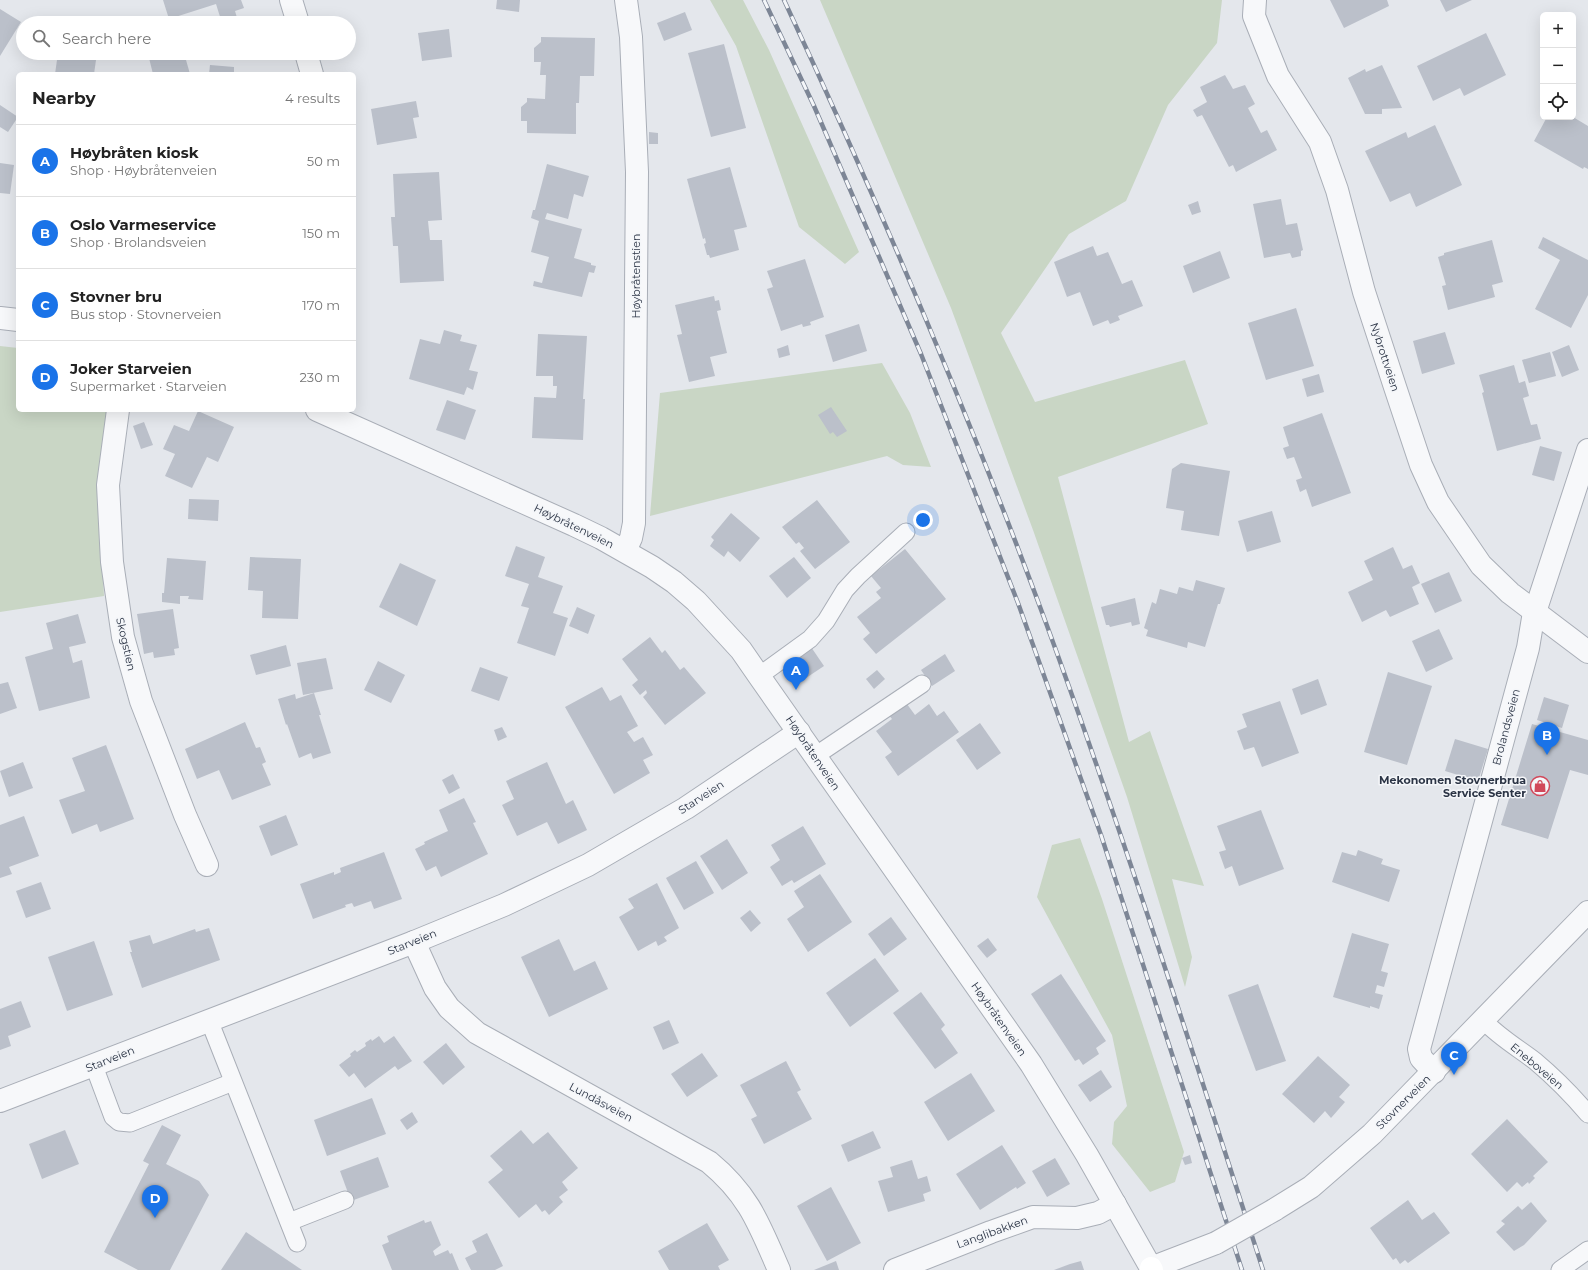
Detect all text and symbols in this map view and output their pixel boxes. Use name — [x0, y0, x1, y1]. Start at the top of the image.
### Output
map controls — [1540, 12, 1576, 120]
button: + — [1540, 12, 1576, 48]
search box — [16, 16, 356, 60]
icon: search — [30, 27, 52, 49]
text: Search here — [62, 29, 151, 48]
button: − — [1540, 48, 1576, 84]
button: locate — [1540, 84, 1576, 120]
text: Nearby — [32, 88, 96, 108]
text: 4 results — [285, 90, 340, 106]
text: Høybråten kiosk — [70, 143, 198, 162]
text: A — [40, 153, 50, 169]
text: 50 m — [307, 153, 340, 169]
text: Shop · Høybråtenveien — [70, 162, 217, 178]
text: Oslo Varmeservice — [70, 215, 216, 234]
text: B — [40, 225, 50, 241]
text: 150 m — [302, 225, 340, 241]
text: Shop · Brolandsveien — [70, 234, 207, 250]
street label: Høybråtenstien — [629, 234, 643, 318]
text: Stovner bru — [70, 287, 162, 306]
text: C — [40, 297, 50, 313]
text: 170 m — [302, 297, 340, 313]
text: Bus stop · Stovnerveien — [70, 306, 222, 322]
street label: Nybrottveien — [1367, 321, 1403, 393]
text: Joker Starveien — [70, 359, 192, 378]
text: D — [40, 369, 50, 385]
text: 230 m — [299, 369, 340, 385]
text: Supermarket · Starveien — [70, 378, 227, 394]
street label: Høybråtenveien — [532, 501, 616, 551]
your location — [913, 510, 933, 530]
street label: Skogstien — [113, 616, 139, 672]
pin: A — [783, 657, 809, 690]
street label: Brolandsveien — [1489, 687, 1523, 767]
street label: Høybråtenveien — [783, 713, 843, 793]
pin: B — [1534, 722, 1560, 755]
place label: Mekonomen Stovnerbrua Service Senter — [1379, 773, 1526, 800]
shop icon: Mekonomen Stovnerbrua Service Senter — [1529, 775, 1551, 797]
street label: Starveien — [676, 777, 726, 817]
street label: Starveien — [385, 926, 439, 958]
street label: Høybråtenveien — [968, 979, 1030, 1059]
street label: Eneboveien — [1508, 1040, 1566, 1092]
pin: C — [1441, 1042, 1467, 1075]
street label: Starveien — [83, 1043, 137, 1075]
street label: Stovnerveien — [1373, 1072, 1433, 1132]
street label: Lundåsveien — [567, 1079, 635, 1125]
pin: D — [142, 1185, 168, 1218]
street label: Langlibakken — [954, 1213, 1030, 1251]

